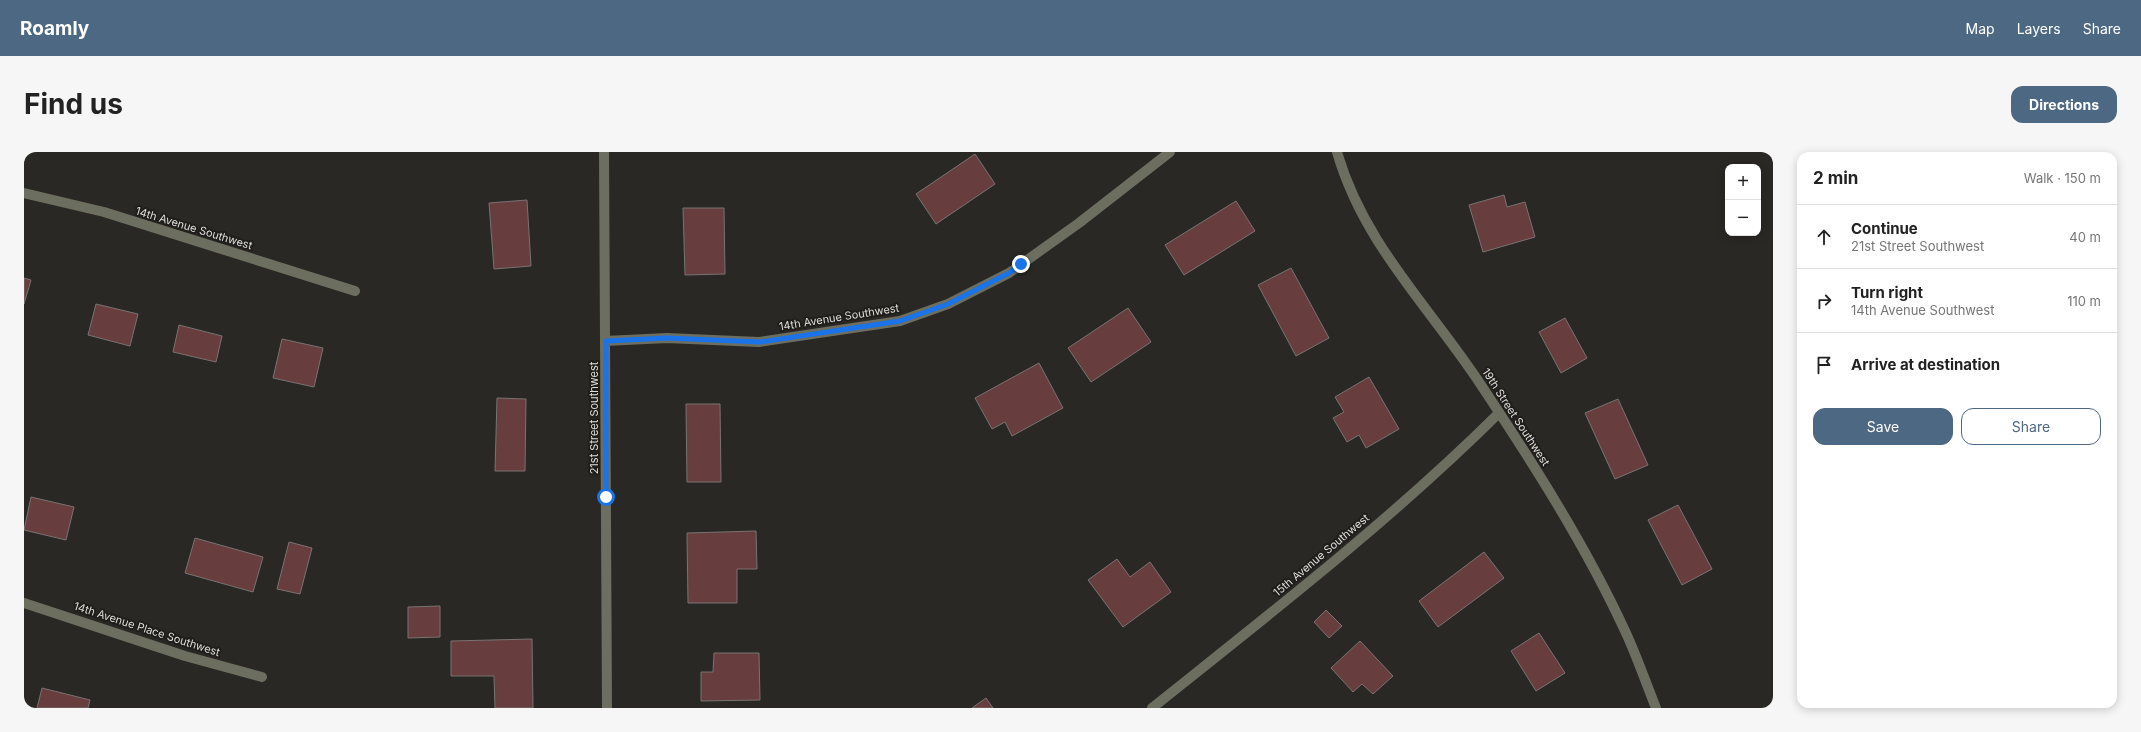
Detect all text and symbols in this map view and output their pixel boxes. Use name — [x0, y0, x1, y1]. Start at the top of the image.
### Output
text: Roamly — [20, 17, 89, 40]
text: Map — [1966, 20, 1995, 37]
text: Layers — [2017, 20, 2061, 37]
text: Share — [2083, 20, 2121, 37]
button: Directions — [2011, 86, 2117, 123]
text: Find us — [24, 87, 123, 121]
map controls — [1725, 164, 1761, 236]
button: + — [1725, 164, 1761, 200]
text: 2 min — [1813, 168, 1858, 188]
text: Walk · 150 m — [2024, 170, 2101, 186]
button: − — [1725, 200, 1761, 236]
street label: 14th Avenue Southwest — [134, 204, 254, 253]
text: Continue — [1851, 219, 1918, 238]
icon: ahead — [1813, 226, 1835, 248]
text: 40 m — [2069, 229, 2101, 245]
text: 21st Street Southwest — [1851, 238, 1984, 254]
route end — [1012, 255, 1030, 273]
text: Turn right — [1851, 283, 1923, 302]
icon: right — [1813, 290, 1835, 312]
text: 110 m — [2067, 293, 2101, 309]
street label: 14th Avenue Southwest — [778, 301, 900, 333]
text: 14th Avenue Southwest — [1851, 302, 1994, 318]
icon: arrive — [1813, 354, 1835, 376]
text: Arrive at destination — [1851, 355, 2000, 374]
street label: 21st Street Southwest — [587, 361, 601, 474]
street label: 19th Street Southwest — [1479, 366, 1553, 469]
button: Save — [1813, 408, 1953, 445]
button: Share — [1961, 408, 2101, 445]
route start — [597, 488, 615, 506]
street label: 15th Avenue Southwest — [1270, 511, 1372, 599]
street label: 14th Avenue Place Southwest — [72, 599, 222, 659]

